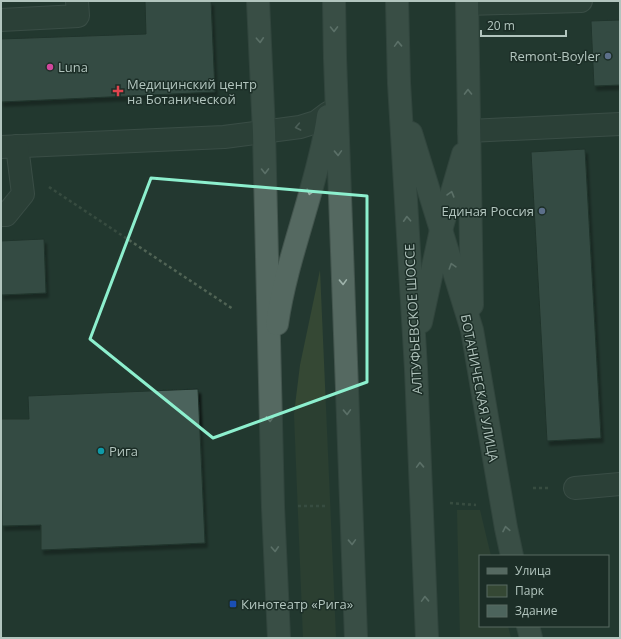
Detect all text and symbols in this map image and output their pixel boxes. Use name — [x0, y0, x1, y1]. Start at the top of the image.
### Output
scale bar — [481, 12, 566, 38]
text: 20 m — [487, 17, 515, 34]
one-way arrow — [330, 26, 338, 32]
one-way arrow — [256, 37, 264, 43]
one-way arrow — [394, 41, 403, 47]
place label: Remont-Boyler — [509, 47, 601, 65]
marker: Remont-Boyler — [603, 51, 613, 61]
place label: Luna — [58, 58, 88, 76]
marker: Luna — [45, 62, 55, 72]
place label: Медицинский центр на Ботанической — [127, 75, 257, 108]
marker: Медицинский центр на Ботанической — [112, 85, 124, 97]
one-way arrow — [464, 89, 473, 95]
one-way arrow — [294, 122, 301, 131]
one-way arrow — [334, 150, 342, 156]
one-way arrow — [260, 168, 269, 174]
one-way arrow — [306, 188, 315, 195]
one-way arrow — [446, 191, 455, 198]
place label: Единая Россия — [441, 202, 534, 220]
marker: Единая Россия — [537, 206, 547, 216]
one-way arrow — [403, 215, 412, 222]
street label: АЛТУФЬЕВСКОЕ ШОССЕ — [400, 243, 426, 395]
one-way arrow — [448, 263, 457, 270]
one-way arrow — [338, 279, 347, 285]
street label: БОТАНИЧЕСКАЯ УЛИЦА — [457, 313, 503, 464]
one-way arrow — [343, 409, 351, 415]
one-way arrow — [266, 416, 274, 422]
place label: Рига — [109, 442, 138, 460]
marker: Рига — [96, 446, 106, 456]
one-way arrow — [415, 462, 424, 468]
one-way arrow — [503, 526, 511, 532]
one-way arrow — [348, 539, 356, 545]
one-way arrow — [270, 546, 279, 552]
legend — [479, 555, 609, 627]
text: Улица — [515, 562, 551, 579]
text: Парк — [515, 582, 545, 599]
place label: Кинотеатр «Рига» — [241, 595, 353, 613]
one-way arrow — [421, 596, 429, 602]
marker: Кинотеатр «Рига» — [228, 599, 238, 609]
text: Здание — [515, 602, 558, 619]

